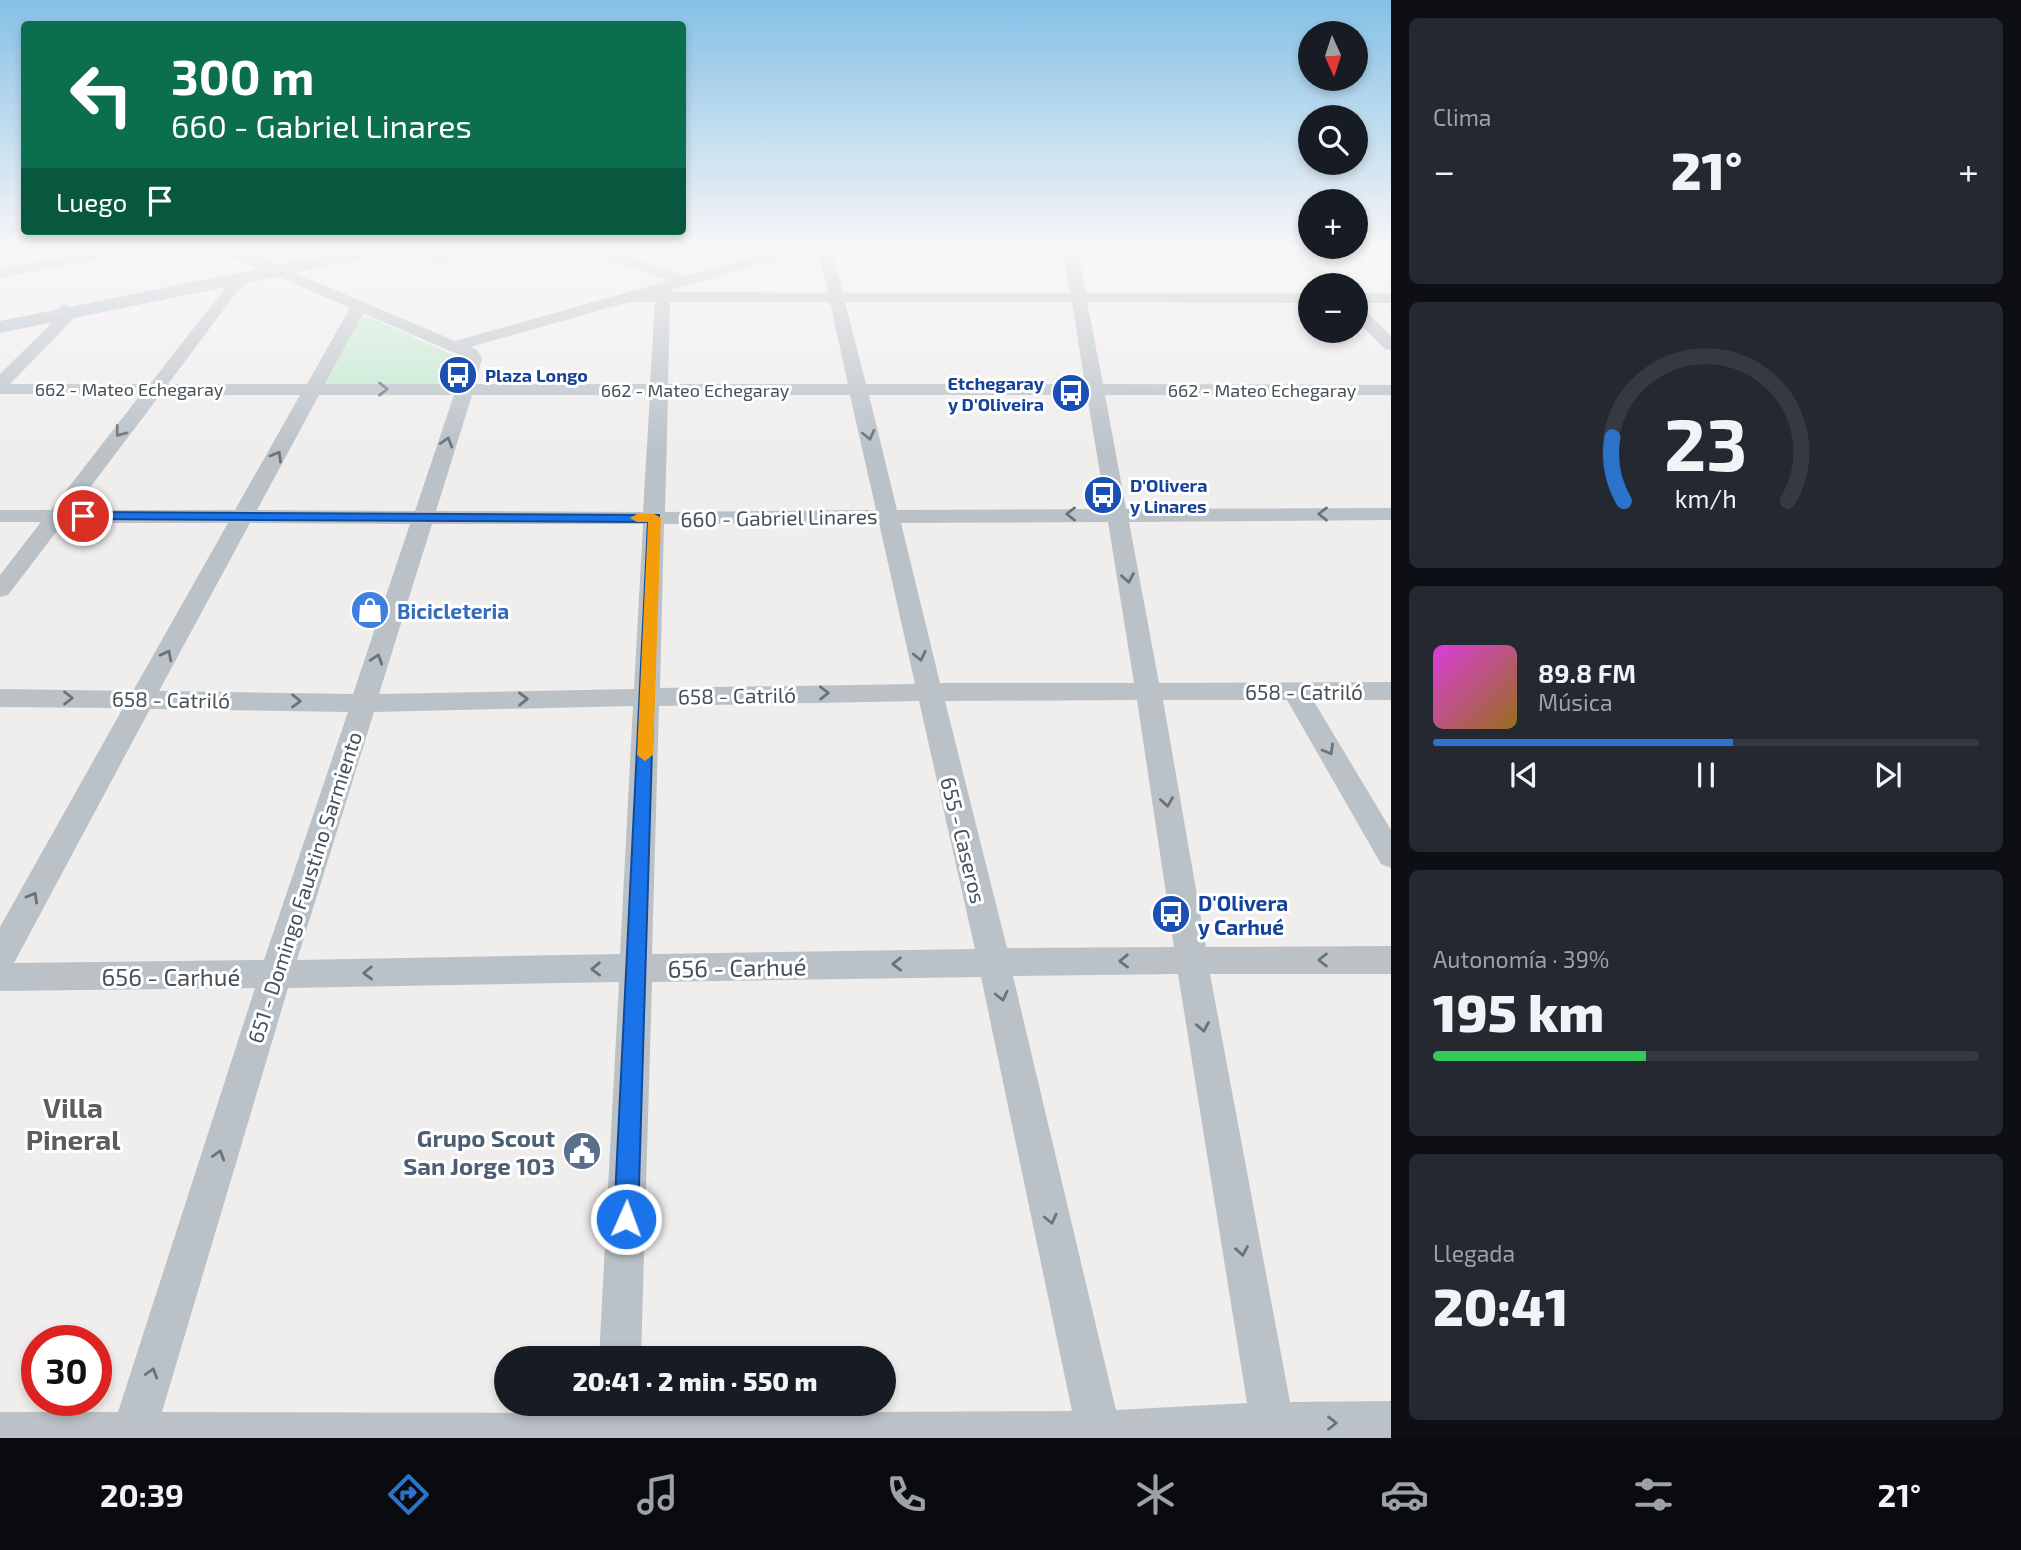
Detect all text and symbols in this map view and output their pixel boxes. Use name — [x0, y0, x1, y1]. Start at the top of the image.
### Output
north arrow — [1298, 21, 1368, 91]
map controls — [1298, 21, 1368, 343]
text: 300 m — [171, 46, 314, 105]
icon: left — [56, 49, 147, 140]
text: Clima — [1433, 103, 1491, 131]
button: search — [1298, 105, 1368, 175]
text: 660 - Gabriel Linares — [171, 106, 472, 144]
text: 21° — [1671, 138, 1742, 200]
text: − — [1433, 147, 1455, 193]
text: + — [1958, 147, 1979, 193]
icon: arrive — [141, 182, 179, 220]
text: Luego — [56, 186, 127, 217]
button: + — [1298, 189, 1368, 259]
button: − — [1298, 273, 1368, 343]
bus stop icon: Plaza Longo — [437, 354, 479, 396]
place label: Plaza Longo — [485, 364, 588, 386]
place label: Etchegaray y D'Oliveira — [947, 372, 1045, 415]
bus stop icon: Etchegaray y D'Oliveira — [1050, 372, 1092, 414]
street label: 662 - Mateo Echegaray — [35, 378, 224, 400]
street label: 662 - Mateo Echegaray — [601, 379, 790, 401]
street label: 662 - Mateo Echegaray — [1168, 379, 1357, 401]
one-way arrow — [379, 381, 389, 397]
text: 23 — [1664, 398, 1748, 486]
one-way arrow — [116, 425, 129, 437]
one-way arrow — [860, 428, 875, 440]
one-way arrow — [439, 436, 453, 449]
one-way arrow — [269, 451, 282, 463]
bus stop icon: D'Olivera y Linares — [1082, 474, 1124, 516]
place label: D'Olivera y Linares — [1130, 474, 1207, 517]
text: km/h — [1675, 483, 1737, 513]
pin — [53, 486, 113, 546]
icon: arrive — [64, 497, 102, 535]
street label: 660 - Gabriel Linares — [680, 503, 878, 531]
one-way arrow — [1065, 506, 1076, 522]
one-way arrow — [1317, 506, 1328, 522]
one-way arrow — [1120, 572, 1135, 584]
shop icon: Bicicleteria — [349, 589, 391, 631]
place label: Bicicleteria — [397, 598, 509, 623]
one-way arrow — [159, 650, 172, 663]
one-way arrow — [912, 650, 926, 662]
one-way arrow — [369, 653, 384, 665]
text: 89.8 FM — [1538, 657, 1636, 688]
street label: 658 - Catriló — [1245, 679, 1363, 704]
street label: 658 - Catriló — [678, 681, 796, 709]
street label: 658 - Catriló — [112, 685, 230, 713]
one-way arrow — [819, 685, 830, 701]
text: Música — [1538, 688, 1613, 716]
one-way arrow — [63, 690, 74, 706]
one-way arrow — [518, 691, 529, 707]
one-way arrow — [290, 694, 301, 709]
street label: 651 - Domingo Faustino Sarmiento — [242, 728, 366, 1046]
one-way arrow — [1321, 743, 1334, 756]
icon: previous — [1505, 756, 1543, 794]
icon: pause — [1687, 756, 1725, 794]
icon: next — [1869, 756, 1907, 794]
street label: 655 - Caseros — [936, 774, 992, 906]
one-way arrow — [1159, 796, 1174, 808]
place label: D'Olivera y Carhué — [1198, 890, 1288, 940]
one-way arrow — [25, 892, 38, 905]
bus stop icon: D'Olivera y Carhué — [1150, 893, 1192, 935]
text: Autonomía · 39% — [1433, 945, 1609, 973]
street label: 656 - Carhué — [667, 951, 807, 983]
one-way arrow — [1317, 952, 1328, 968]
one-way arrow — [1118, 953, 1129, 968]
one-way arrow — [891, 956, 902, 972]
one-way arrow — [590, 961, 601, 977]
street label: 656 - Carhué — [102, 962, 240, 991]
one-way arrow — [363, 966, 374, 981]
text: 195 km — [1433, 980, 1604, 1042]
one-way arrow — [993, 990, 1008, 1002]
one-way arrow — [1194, 1021, 1209, 1033]
district label: Villa Pineral — [26, 1090, 121, 1156]
place label: Grupo Scout San Jorge 103 — [403, 1123, 555, 1180]
public building icon: Grupo Scout San Jorge 103 — [561, 1130, 603, 1172]
one-way arrow — [211, 1150, 226, 1162]
position arrow — [589, 1182, 663, 1256]
one-way arrow — [1043, 1212, 1058, 1224]
text: Llegada — [1433, 1239, 1515, 1267]
one-way arrow — [1234, 1245, 1249, 1257]
text: 20:41 — [1433, 1274, 1568, 1336]
speed limit sign: 30 — [21, 1325, 112, 1416]
text: 20:41 · 2 min · 550 m — [572, 1365, 818, 1396]
one-way arrow — [144, 1367, 158, 1380]
one-way arrow — [1327, 1415, 1337, 1431]
icon: directions — [384, 1470, 433, 1519]
icon: music — [633, 1470, 682, 1519]
icon: phone — [882, 1470, 931, 1519]
icon: climate — [1131, 1470, 1180, 1519]
icon: car — [1380, 1470, 1429, 1519]
icon: filters — [1629, 1470, 1678, 1519]
text: 20:39 — [100, 1475, 184, 1513]
text: 21° — [1878, 1475, 1921, 1513]

